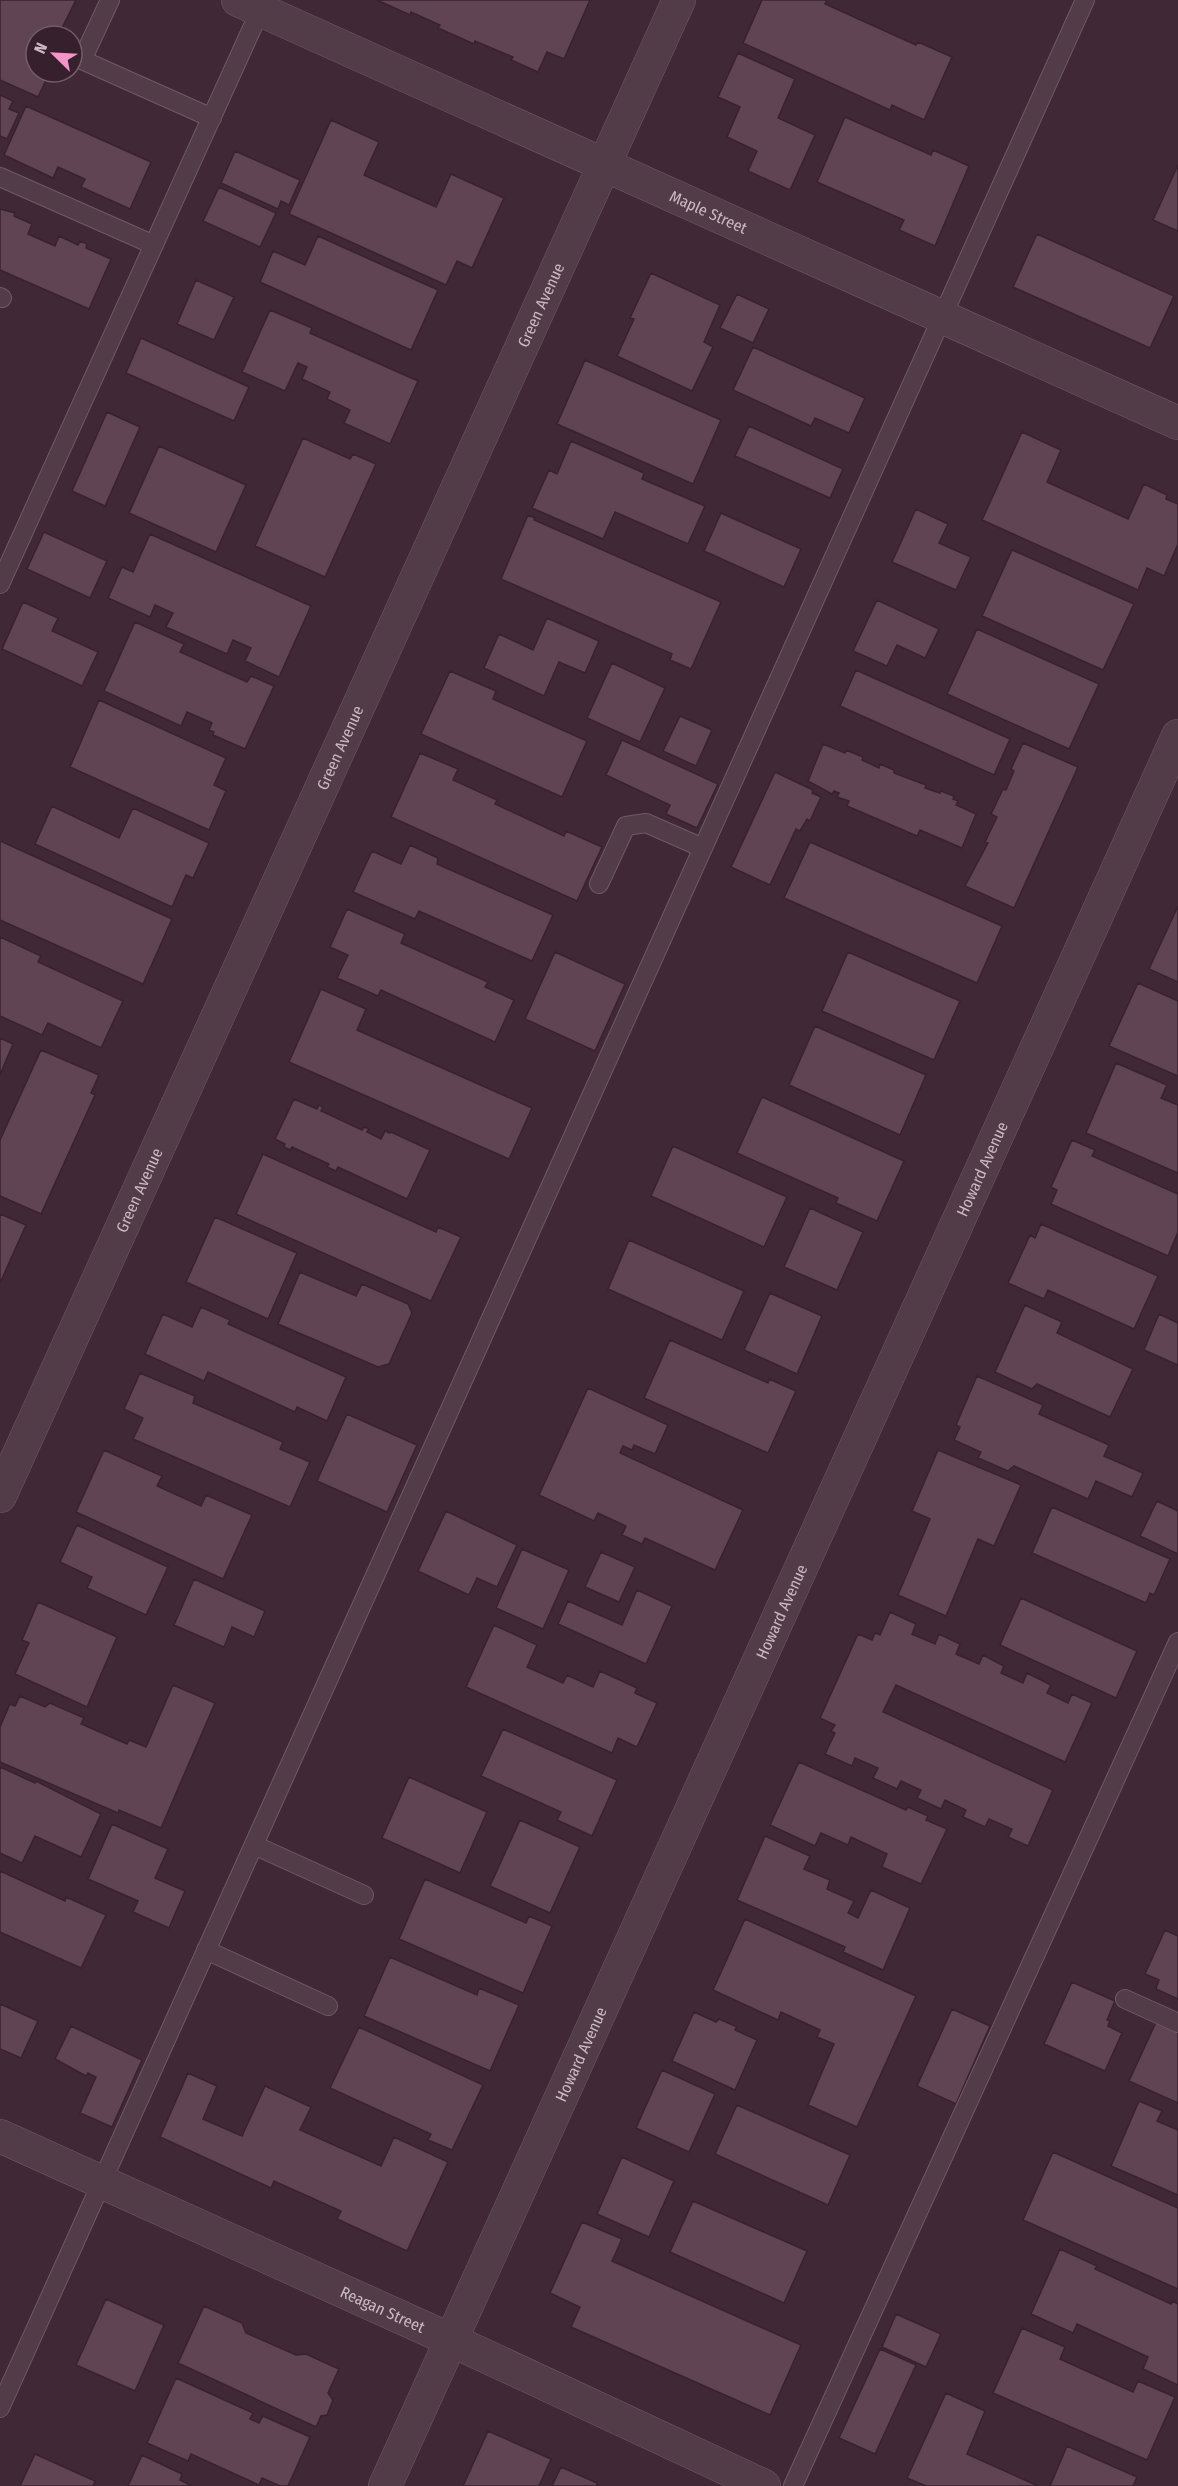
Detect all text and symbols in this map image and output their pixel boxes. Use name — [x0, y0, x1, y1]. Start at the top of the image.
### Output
north arrow — [24, 24, 84, 84]
text: N — [30, 40, 51, 56]
street label: Maple Street — [667, 187, 751, 238]
street label: Green Avenue — [514, 260, 568, 350]
street label: Green Avenue — [313, 703, 368, 793]
street label: Howard Avenue — [953, 1119, 1012, 1219]
street label: Green Avenue — [112, 1145, 167, 1235]
street label: Howard Avenue — [752, 1561, 811, 1662]
street label: Howard Avenue — [551, 2004, 611, 2105]
street label: Reagan Street — [337, 2282, 428, 2337]

